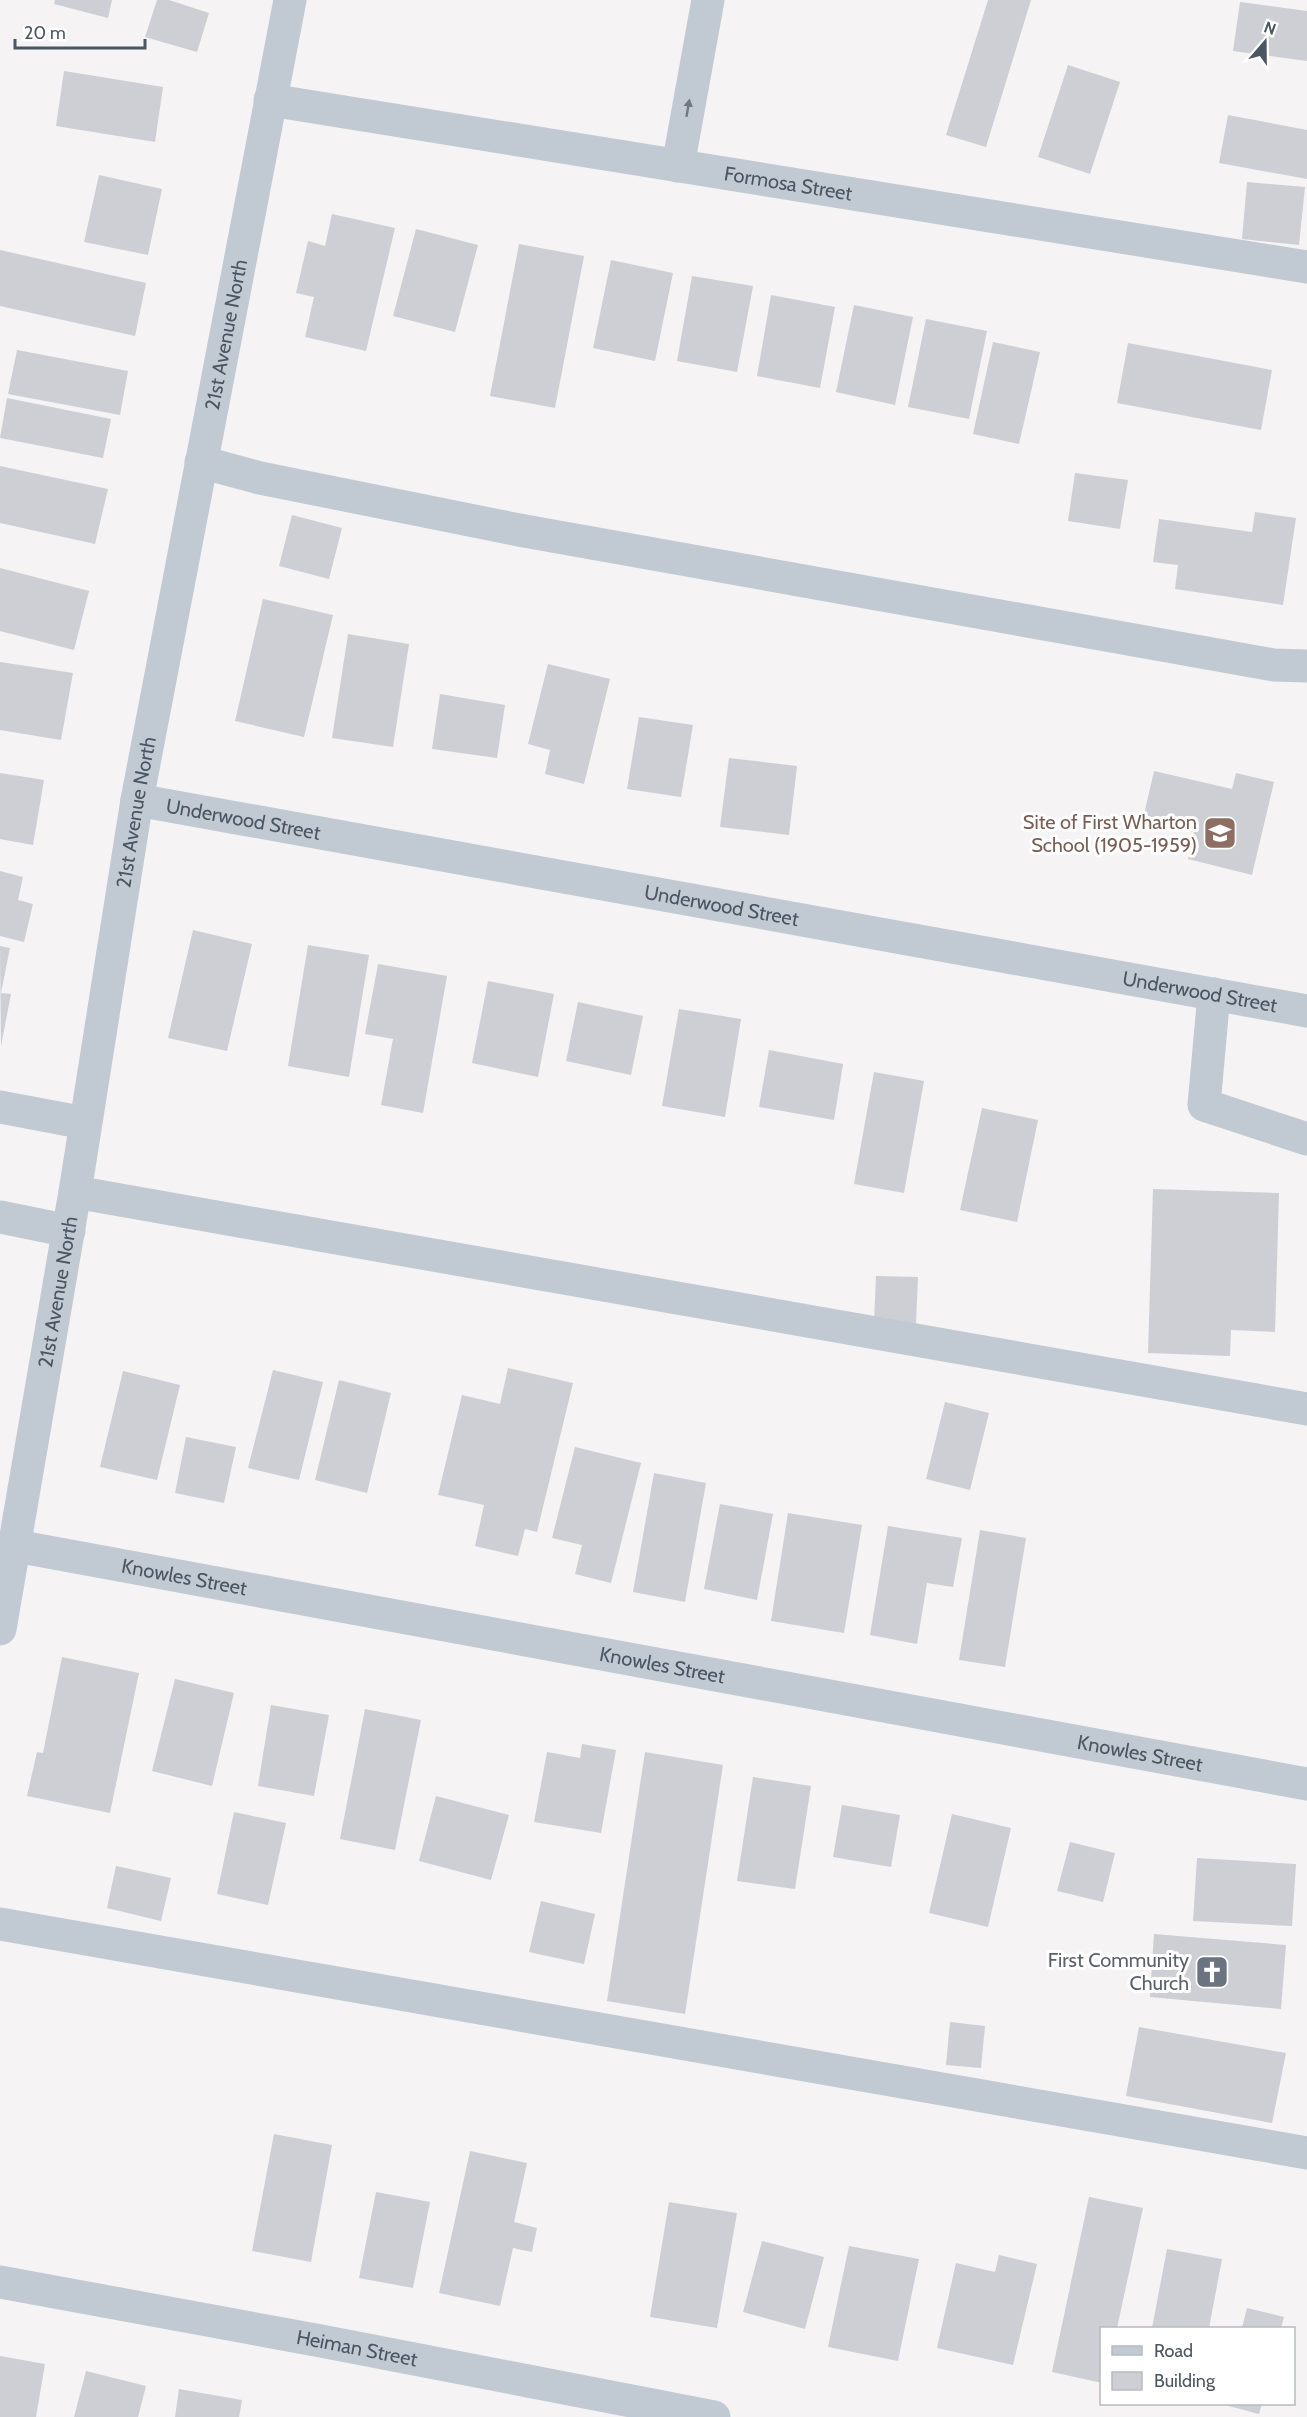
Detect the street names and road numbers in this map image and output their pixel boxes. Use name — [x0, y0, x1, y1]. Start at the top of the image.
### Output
street label: Formosa Street — [723, 161, 854, 206]
street label: 21st Avenue North — [200, 257, 252, 412]
street label: 21st Avenue North — [111, 735, 161, 890]
street label: Underwood Street — [164, 793, 323, 845]
street label: Underwood Street — [642, 880, 801, 931]
street label: Underwood Street — [1121, 966, 1279, 1017]
street label: 21st Avenue North — [33, 1214, 83, 1369]
street label: Knowles Street — [120, 1554, 249, 1600]
street label: Knowles Street — [597, 1642, 727, 1688]
street label: Knowles Street — [1075, 1730, 1205, 1777]
street label: Heiman Street — [295, 2325, 420, 2371]

